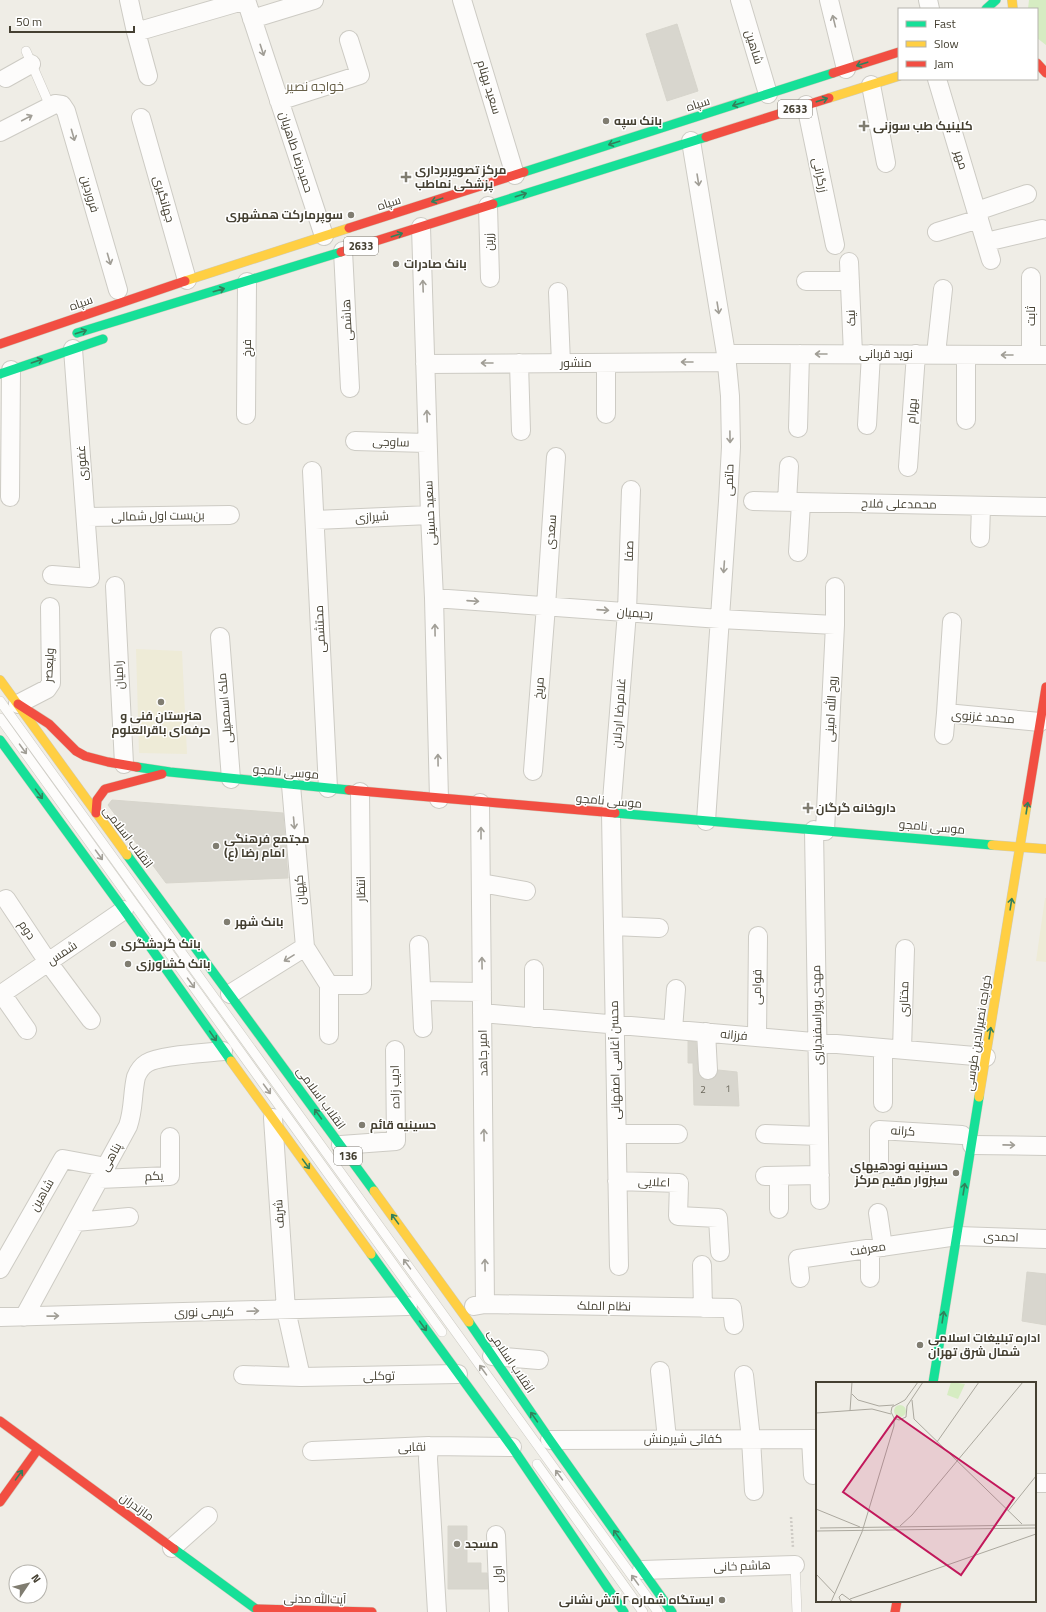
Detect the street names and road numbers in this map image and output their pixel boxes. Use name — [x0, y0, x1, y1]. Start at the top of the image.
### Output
street label: شاهین — [740, 27, 769, 66]
street label: سعید بهنام — [472, 57, 507, 116]
street label: سپاه — [683, 91, 712, 116]
road number: 2633 — [778, 100, 812, 118]
street label: حمیدرضا طاهریان — [274, 109, 319, 195]
street label: مهر — [949, 147, 973, 172]
street label: زرگرانی — [808, 156, 833, 194]
street label: فروردین — [76, 173, 105, 215]
street label: جهانگیری — [149, 173, 180, 224]
street label: سپاه — [374, 190, 403, 215]
street label: زرین — [479, 233, 498, 251]
road number: 2633 — [344, 237, 378, 255]
street label: سپاه — [66, 290, 95, 315]
street label: هاشمی — [336, 299, 357, 341]
street label: ثابت — [1021, 305, 1040, 326]
street label: نیک — [841, 309, 860, 327]
street label: فرخ — [237, 339, 256, 357]
street label: نوید قربانی — [859, 344, 913, 363]
street label: منشور — [559, 353, 592, 372]
street label: بهرام — [901, 398, 922, 424]
street label: ساوجی — [372, 431, 410, 452]
street label: غفوری — [71, 445, 92, 481]
street label: حاتمی — [718, 464, 739, 496]
street label: سعید حسینی — [418, 480, 441, 546]
street label: محمدعلی فلاح — [861, 493, 937, 514]
street label: بن‌بست اول شمالی — [111, 505, 205, 526]
street label: شیرازی — [354, 506, 390, 527]
street label: سعدی — [540, 514, 561, 550]
street label: صفا — [619, 540, 638, 562]
street label: رحیمیان — [616, 602, 654, 623]
street label: محتشمی — [309, 605, 330, 653]
street label: ولیعصر — [38, 647, 59, 684]
street label: رامیان — [108, 660, 129, 690]
street label: ملک اسمعیلی — [212, 672, 237, 744]
street label: روح الله امینی — [819, 675, 842, 743]
street label: مریخ — [528, 676, 549, 700]
street label: غلامرضا اردلان — [607, 677, 630, 749]
street label: محمد غزنوی — [951, 705, 1015, 728]
street label: موسی نامجو — [252, 759, 320, 784]
street label: موسی نامجو — [575, 788, 643, 813]
street label: انقلاب اسلامی — [99, 802, 158, 872]
street label: موسی نامجو — [898, 814, 966, 839]
street label: کیهان — [289, 874, 310, 906]
street label: انتظار — [351, 876, 370, 903]
street label: دوم — [14, 916, 41, 943]
street label: شمس — [43, 935, 81, 970]
street label: مهدی پوراسفندیاری — [806, 965, 827, 1065]
street label: قوامی — [747, 969, 766, 1005]
street label: خواجه نصیرالدین طوسی — [959, 974, 996, 1092]
street label: مختاری — [894, 981, 913, 1017]
street label: محسن آغاسی اصفهانی — [604, 1000, 625, 1120]
street label: فرزانه — [720, 1024, 749, 1045]
street label: امیر جاهد — [473, 1029, 492, 1077]
street label: انقلاب اسلامی — [292, 1062, 351, 1133]
street label: ادیب زاده — [385, 1065, 404, 1109]
street label: کرانه — [890, 1120, 916, 1141]
street label: پناهی — [95, 1138, 127, 1175]
road number: 136 — [334, 1147, 362, 1165]
street label: یکم — [144, 1165, 165, 1185]
street label: اعلایی — [638, 1171, 670, 1192]
street label: شاهین — [25, 1175, 59, 1215]
street label: شریف — [268, 1199, 289, 1229]
street label: احمدی — [983, 1226, 1019, 1247]
street label: معرفت — [849, 1236, 887, 1261]
street label: نظام الملک — [577, 1296, 631, 1315]
street label: کریمی نوری — [174, 1301, 234, 1322]
street label: انقلاب اسلامی — [483, 1325, 540, 1397]
street label: توکلی — [363, 1366, 396, 1385]
street label: کفائی شیرمنش — [644, 1429, 722, 1448]
street label: نقابی — [398, 1437, 426, 1456]
street label: مازندران — [116, 1488, 158, 1526]
street label: هاشم خانی — [713, 1555, 771, 1576]
street label: اول — [488, 1565, 507, 1583]
street label: آیت‌الله مدنی — [283, 1588, 347, 1609]

